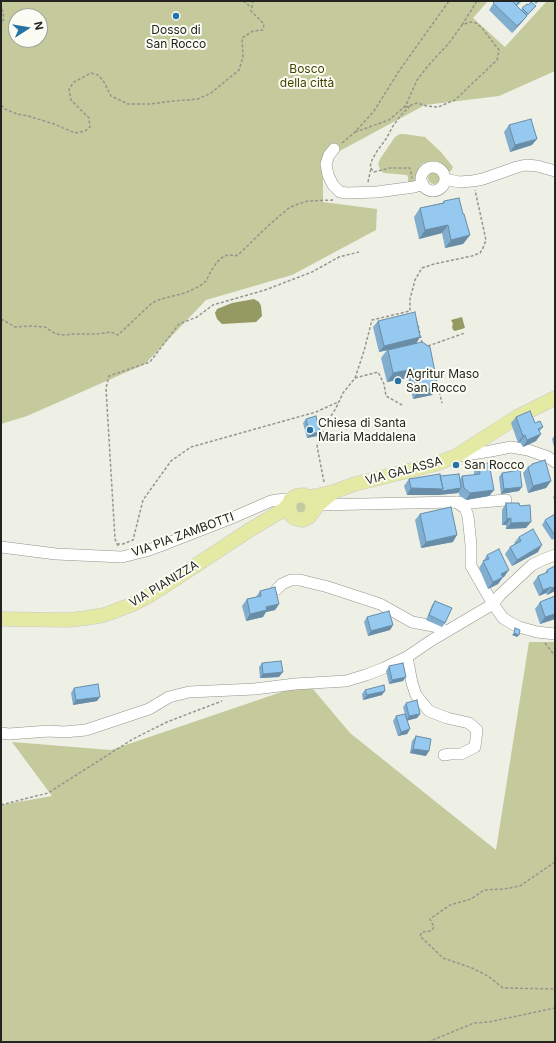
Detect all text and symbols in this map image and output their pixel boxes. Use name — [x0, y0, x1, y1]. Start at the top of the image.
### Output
north arrow — [8, 8, 48, 48]
marker: Dosso di San Rocco — [171, 11, 181, 21]
text: N — [31, 20, 46, 31]
place label: Dosso di San Rocco — [146, 23, 206, 51]
park label: Bosco della città — [280, 62, 334, 90]
place label: Agritur Maso San Rocco — [406, 367, 479, 395]
marker: Agritur Maso San Rocco — [393, 376, 403, 386]
place label: Chiesa di Santa Maria Maddalena — [318, 416, 416, 444]
marker: Chiesa di Santa Maria Maddalena — [305, 425, 315, 435]
street label: VIA GALASSA — [364, 454, 444, 488]
place label: San Rocco — [464, 458, 525, 472]
marker: San Rocco — [451, 460, 461, 470]
street label: VIA PIA ZAMBOTTI — [130, 510, 236, 560]
street label: VIA PIANIZZA — [127, 558, 201, 610]

